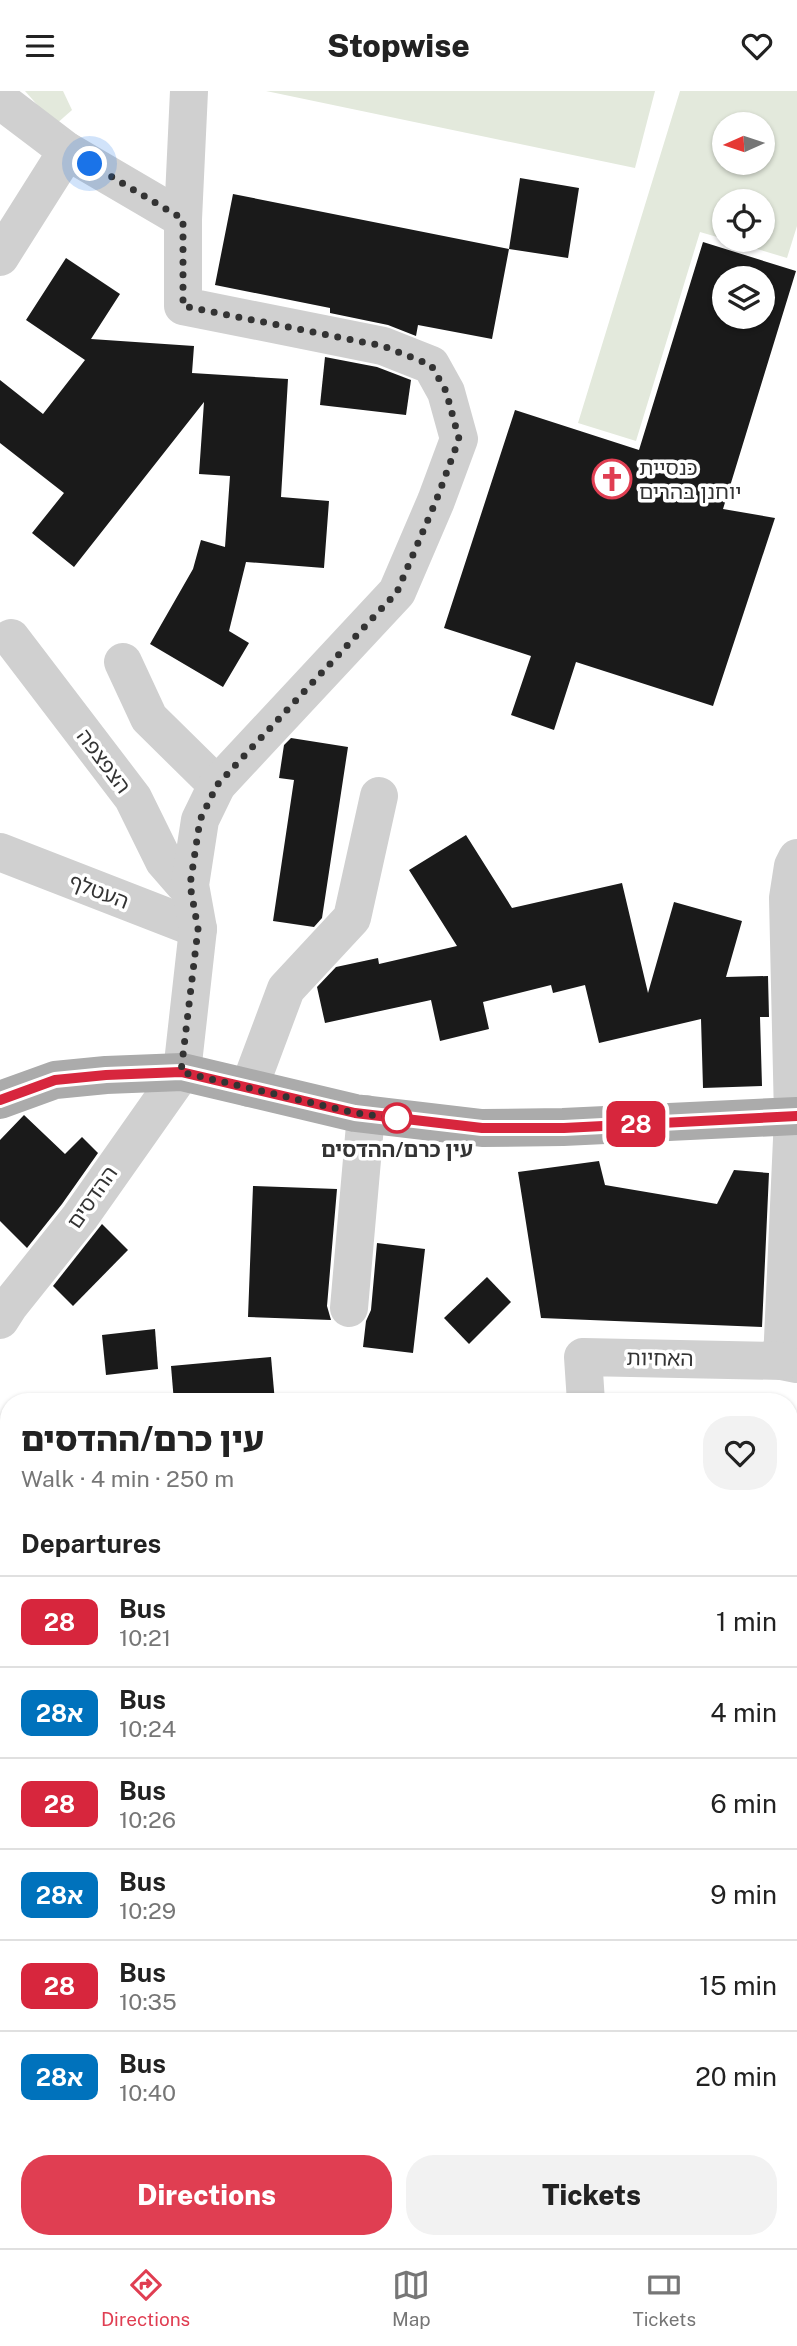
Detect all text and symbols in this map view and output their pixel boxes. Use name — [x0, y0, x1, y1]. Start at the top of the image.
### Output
icon: menu — [21, 27, 59, 65]
text: Stopwise — [327, 27, 470, 64]
icon: heart — [738, 27, 776, 65]
north arrow — [712, 112, 775, 175]
map controls — [712, 112, 775, 329]
your location — [72, 146, 107, 181]
button: locate — [712, 189, 775, 252]
button: layers — [712, 266, 775, 329]
place label: כנסיית יוחנן בהרים — [639, 455, 741, 504]
church icon: כנסיית יוחנן בהרים — [591, 458, 633, 500]
street label: הצפצפה — [72, 724, 136, 798]
street label: העטלף — [66, 868, 132, 914]
line badge: 28 — [604, 1101, 668, 1147]
marker: עין כרם/ההדסים — [382, 1103, 412, 1133]
text: 28 — [620, 1110, 652, 1138]
place label: עין כרם/ההדסים — [321, 1137, 473, 1162]
street label: ההדסים — [62, 1161, 122, 1233]
street label: האחיות — [626, 1345, 694, 1371]
button: heart — [703, 1416, 777, 1490]
text: עין כרם/ההדסים — [21, 1420, 264, 1458]
text: Walk · 4 min · 250 m — [21, 1465, 234, 1492]
text: Departures — [21, 1528, 161, 1559]
text: Bus — [119, 1593, 166, 1624]
text: 1 min — [716, 1606, 777, 1637]
text: 28 — [44, 1608, 75, 1636]
text: 10:21 — [119, 1624, 171, 1651]
text: Bus — [119, 1684, 166, 1715]
text: 4 min — [710, 1697, 777, 1728]
text: 28א — [36, 1699, 83, 1727]
text: 10:24 — [119, 1715, 176, 1742]
text: Bus — [119, 1775, 166, 1806]
text: 6 min — [710, 1788, 777, 1819]
text: 28 — [44, 1790, 75, 1818]
text: 10:26 — [119, 1806, 176, 1833]
text: Bus — [119, 1866, 166, 1897]
text: 9 min — [710, 1879, 777, 1910]
text: 28א — [36, 1881, 83, 1909]
text: 10:29 — [119, 1897, 176, 1924]
text: Bus — [119, 1957, 166, 1988]
text: 15 min — [699, 1970, 777, 2001]
text: 28 — [44, 1972, 75, 2000]
text: 10:35 — [119, 1988, 177, 2015]
text: Bus — [119, 2048, 166, 2079]
text: 20 min — [695, 2061, 777, 2092]
text: 28א — [36, 2063, 83, 2091]
text: 10:40 — [119, 2079, 176, 2106]
button: Directions — [21, 2155, 392, 2235]
button: Tickets — [406, 2155, 777, 2235]
tab: Directions — [101, 2266, 190, 2330]
tab: Map — [392, 2266, 431, 2330]
tab: Tickets — [632, 2266, 696, 2330]

